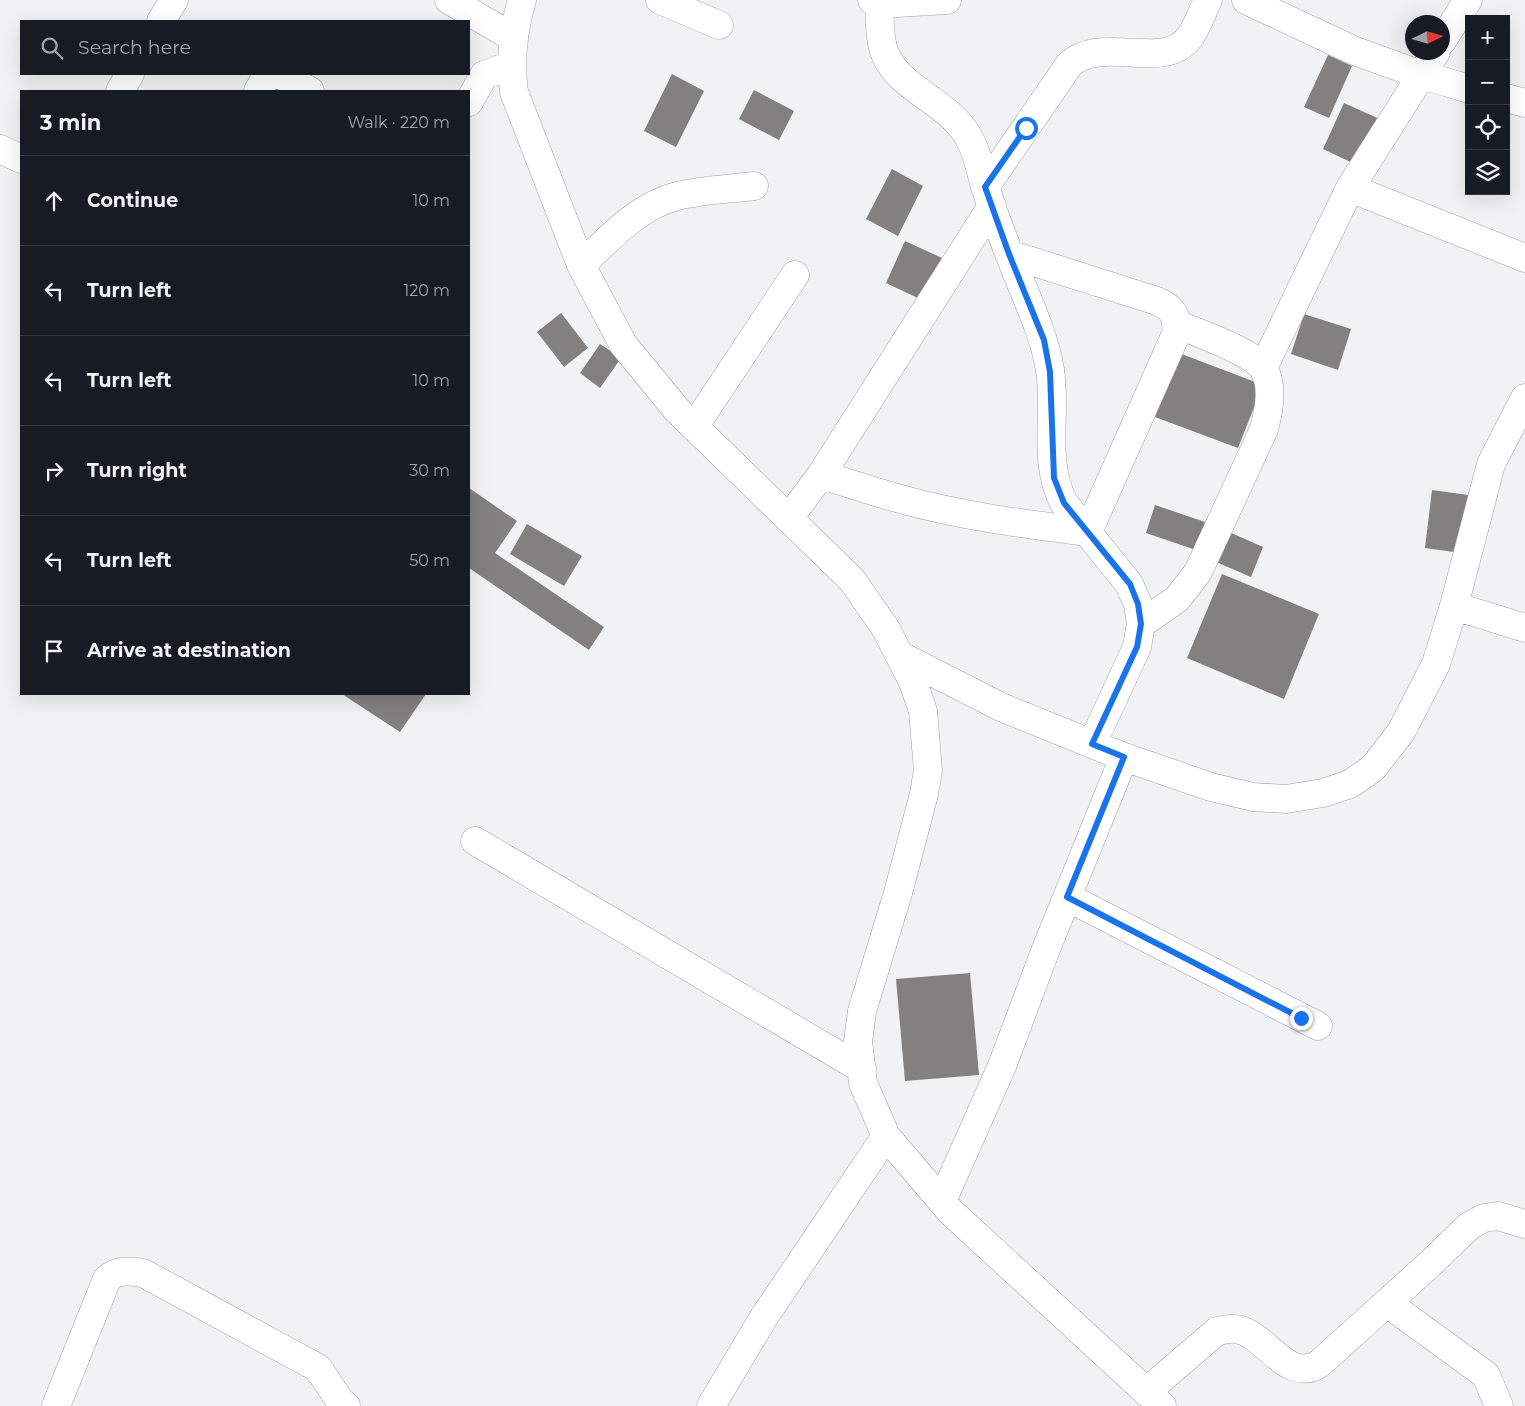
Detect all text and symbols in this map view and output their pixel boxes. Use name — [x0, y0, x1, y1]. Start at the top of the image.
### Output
north arrow — [1405, 15, 1450, 60]
map controls — [1465, 15, 1510, 195]
button: + — [1465, 15, 1510, 60]
search box — [20, 20, 470, 75]
icon: search — [38, 34, 66, 62]
text: Search here — [78, 36, 191, 59]
button: − — [1465, 60, 1510, 105]
button: locate — [1465, 105, 1510, 150]
text: 3 min — [40, 110, 101, 135]
text: Walk · 220 m — [347, 113, 450, 132]
route start — [1015, 117, 1038, 140]
button: layers — [1465, 150, 1510, 195]
icon: ahead — [40, 187, 68, 215]
text: Continue — [87, 189, 178, 212]
text: 10 m — [412, 191, 450, 210]
icon: left — [40, 277, 68, 305]
text: Turn left — [87, 279, 172, 302]
text: 120 m — [403, 281, 450, 300]
icon: left — [40, 367, 68, 395]
text: Turn left — [87, 369, 172, 392]
text: 10 m — [412, 371, 450, 390]
icon: right — [40, 457, 68, 485]
text: Turn right — [87, 459, 187, 482]
text: 30 m — [409, 461, 450, 480]
icon: left — [40, 547, 68, 575]
text: Turn left — [87, 549, 172, 572]
text: 50 m — [409, 551, 450, 570]
icon: arrive — [40, 637, 68, 665]
text: Arrive at destination — [87, 639, 291, 662]
route end — [1290, 1007, 1313, 1030]

